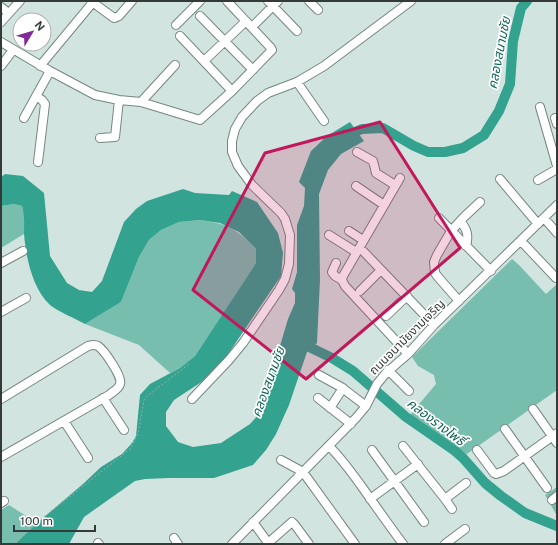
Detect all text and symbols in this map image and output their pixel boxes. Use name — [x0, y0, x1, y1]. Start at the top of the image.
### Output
north arrow — [12, 12, 52, 52]
water label: คลองสนามชัย — [485, 14, 514, 90]
text: N — [33, 19, 47, 33]
street label: ถนนอนามัยงามเจริญ — [366, 296, 448, 378]
water label: คลองสนามชัย — [248, 344, 288, 419]
water label: คลองรางโพธิ์ — [404, 395, 471, 451]
scale bar — [14, 507, 95, 533]
text: 100 m — [20, 514, 53, 528]

